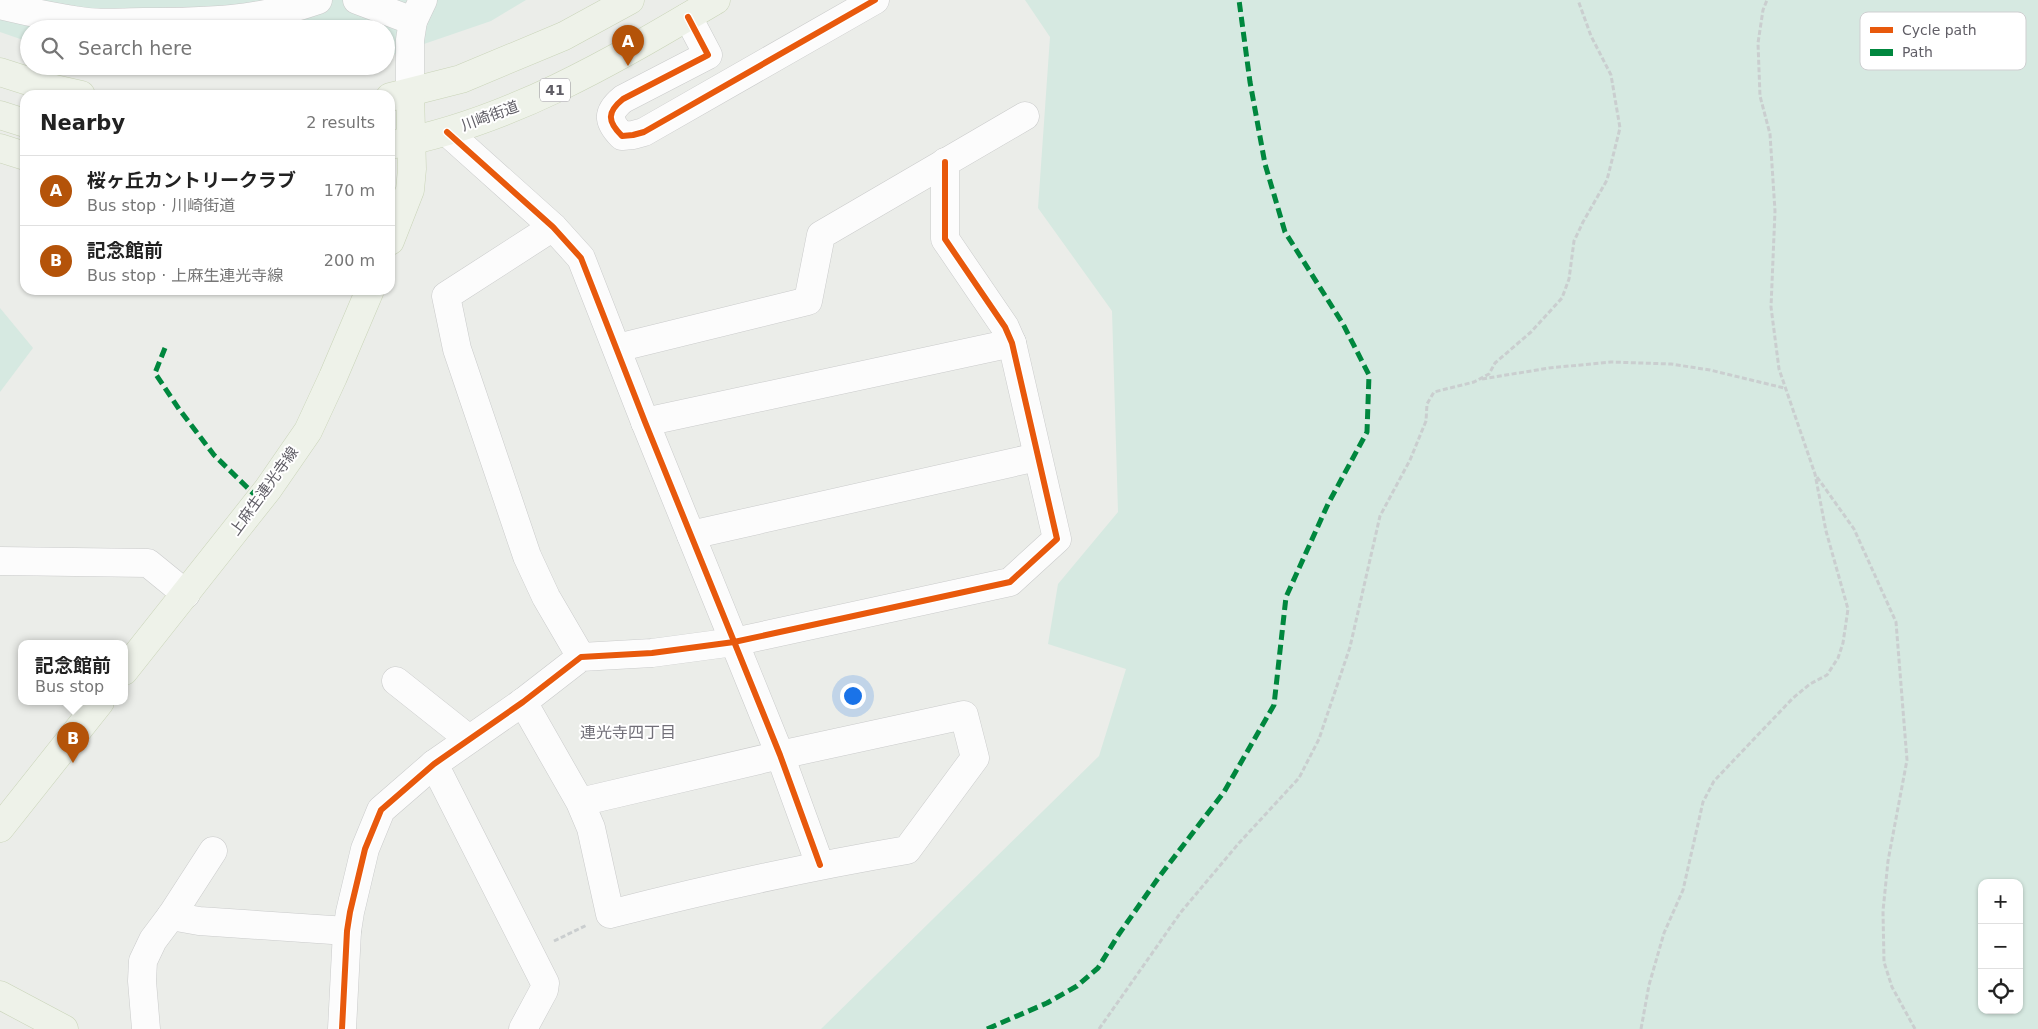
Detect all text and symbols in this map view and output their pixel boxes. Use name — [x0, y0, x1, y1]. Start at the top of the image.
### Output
legend — [1860, 12, 2026, 70]
search box — [20, 20, 395, 75]
text: Cycle path — [1902, 22, 1977, 38]
pin: A — [612, 25, 644, 66]
icon: search — [38, 34, 66, 62]
text: Search here — [78, 37, 192, 59]
text: Path — [1902, 44, 1933, 60]
road number: 41 — [540, 78, 570, 102]
street label: 川崎街道 — [459, 97, 521, 135]
text: Nearby — [40, 111, 125, 135]
text: 2 results — [306, 113, 375, 132]
text: 桜ヶ丘カントリークラブ — [87, 169, 296, 191]
text: A — [50, 181, 62, 200]
text: 170 m — [324, 181, 375, 200]
text: Bus stop · 川崎街道 — [87, 196, 235, 215]
text: 記念館前 — [87, 239, 163, 261]
text: B — [50, 251, 62, 270]
text: 200 m — [324, 251, 375, 270]
text: Bus stop · 上麻生連光寺線 — [87, 266, 283, 285]
street label: 上麻生連光寺線 — [226, 443, 302, 539]
popup — [18, 640, 128, 705]
text: 記念館前 — [35, 654, 111, 676]
text: Bus stop — [35, 677, 104, 696]
your location — [840, 683, 866, 709]
pin: B — [57, 722, 89, 763]
district label: 連光寺四丁目 — [580, 723, 676, 742]
map controls — [1978, 879, 2023, 1014]
button: + — [1978, 879, 2023, 924]
button: − — [1978, 924, 2023, 969]
button: locate — [1978, 969, 2023, 1014]

